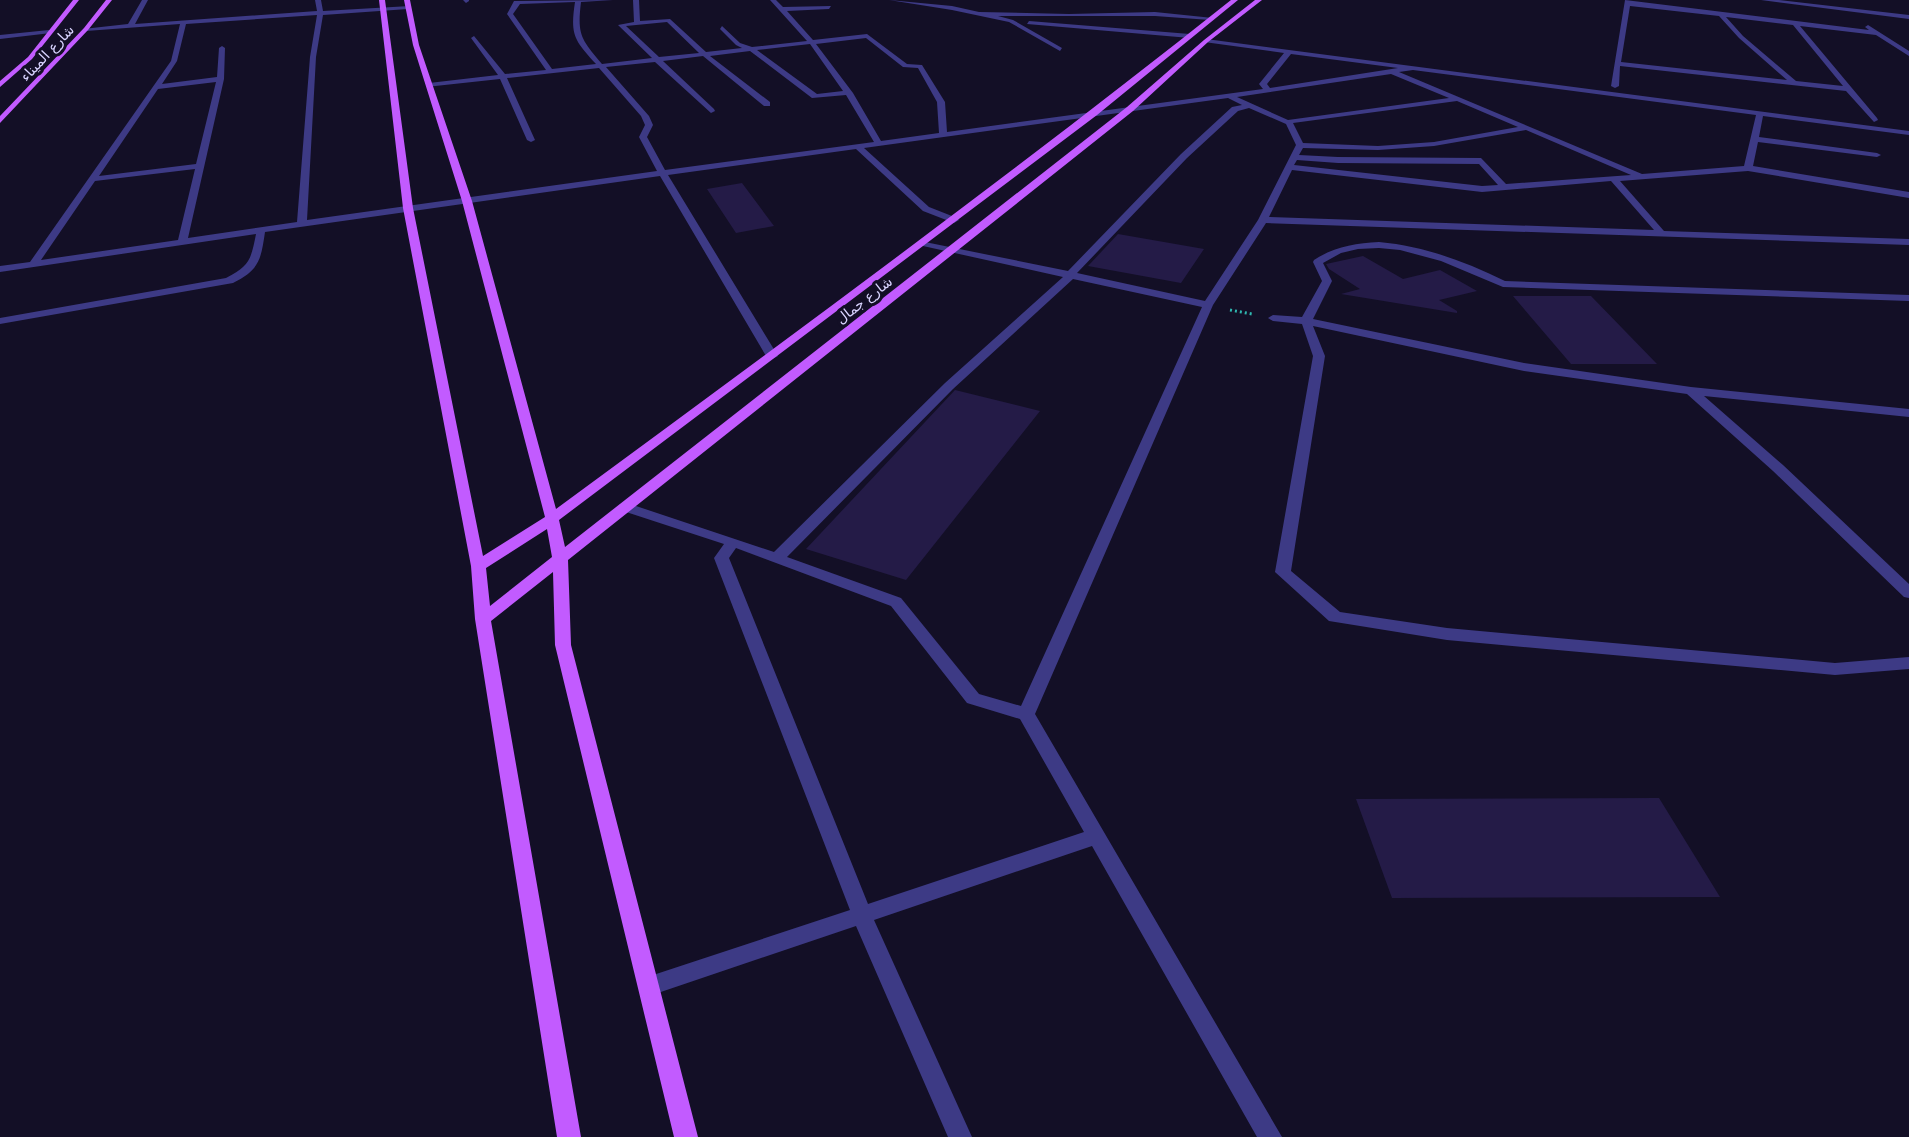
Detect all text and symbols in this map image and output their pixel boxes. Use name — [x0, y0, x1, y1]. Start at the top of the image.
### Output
street label: شارع الميناء — [17, 22, 78, 85]
street label: شارع جمال — [833, 273, 896, 328]

